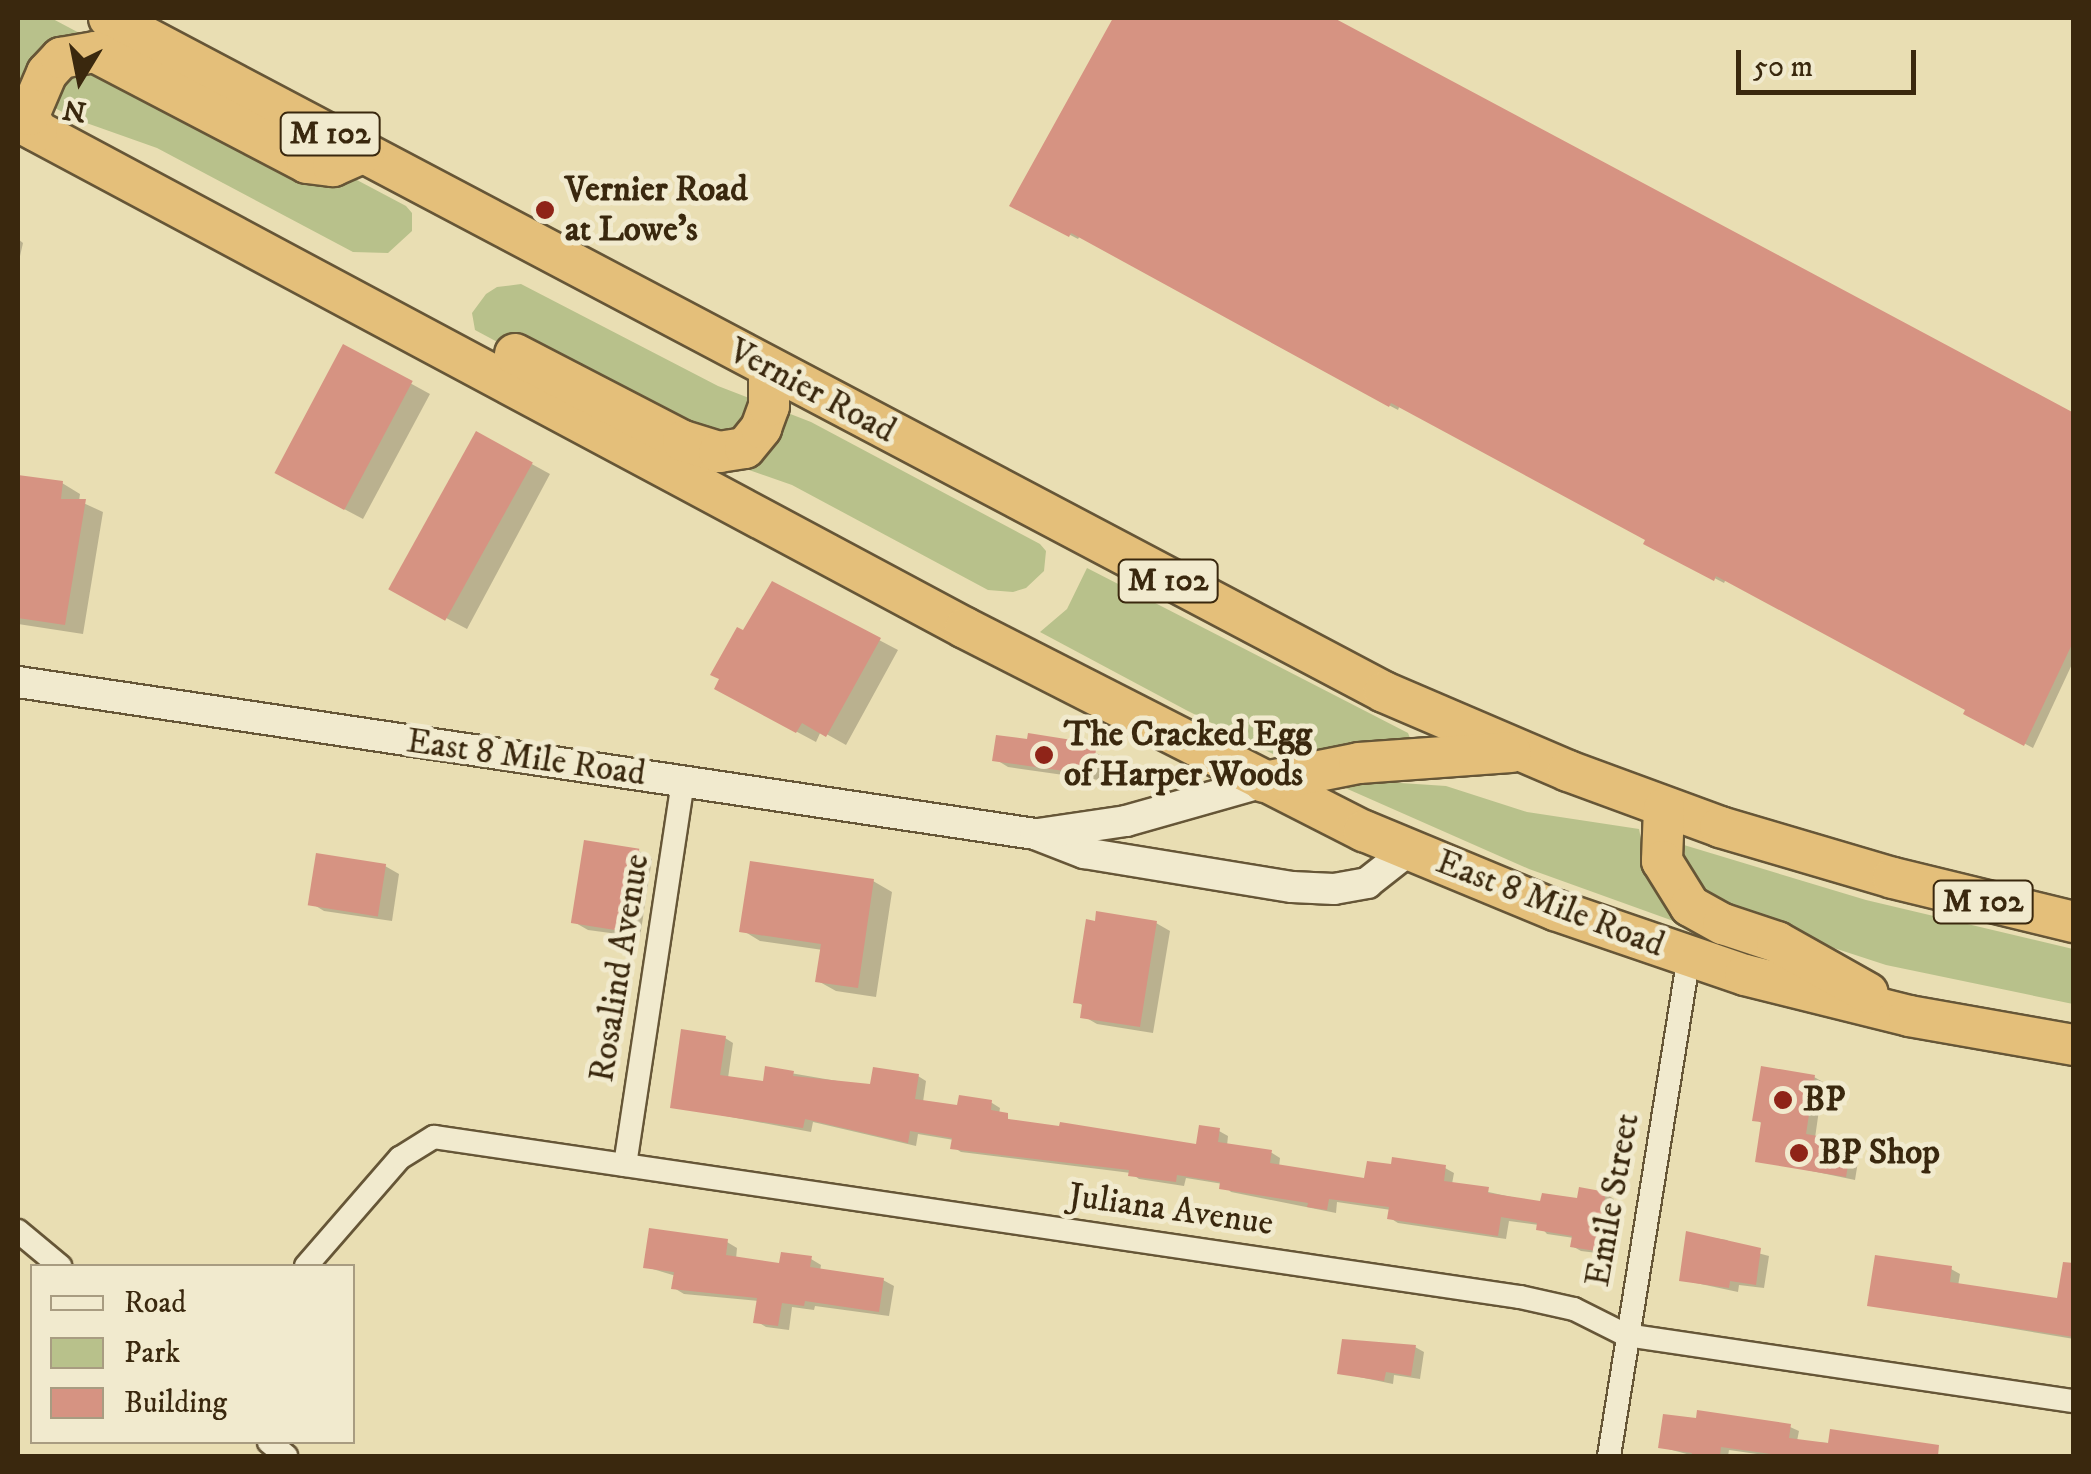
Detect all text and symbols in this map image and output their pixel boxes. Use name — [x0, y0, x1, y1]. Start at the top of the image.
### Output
north arrow — [30, 30, 130, 130]
scale bar — [1741, 30, 1921, 92]
text: 50 m — [1753, 49, 1813, 86]
text: N — [60, 91, 89, 129]
road number: M 102 — [278, 107, 382, 161]
place label: Vernier Road at Lowe's — [565, 169, 748, 251]
marker: Vernier Road at Lowe's — [534, 199, 556, 221]
street label: Vernier Road — [722, 330, 902, 452]
road number: M 102 — [1116, 554, 1220, 608]
place label: The Cracked Egg of Harper Woods — [1064, 714, 1312, 796]
street label: East 8 Mile Road — [404, 720, 648, 796]
marker: The Cracked Egg of Harper Woods — [1033, 744, 1055, 766]
street label: East 8 Mile Road — [1430, 841, 1670, 967]
street label: Rosalind Avenue — [581, 851, 659, 1085]
road number: M 102 — [1930, 875, 2036, 929]
place label: BP — [1803, 1079, 1845, 1121]
marker: BP — [1772, 1089, 1794, 1111]
street label: Emile Street — [1577, 1110, 1649, 1290]
place label: BP Shop — [1819, 1132, 1940, 1174]
marker: BP Shop — [1788, 1142, 1810, 1164]
street label: Juliana Avenue — [1066, 1175, 1276, 1245]
legend — [30, 1264, 355, 1444]
text: Road — [124, 1285, 186, 1322]
text: Park — [124, 1335, 180, 1372]
text: Building — [124, 1385, 227, 1422]

